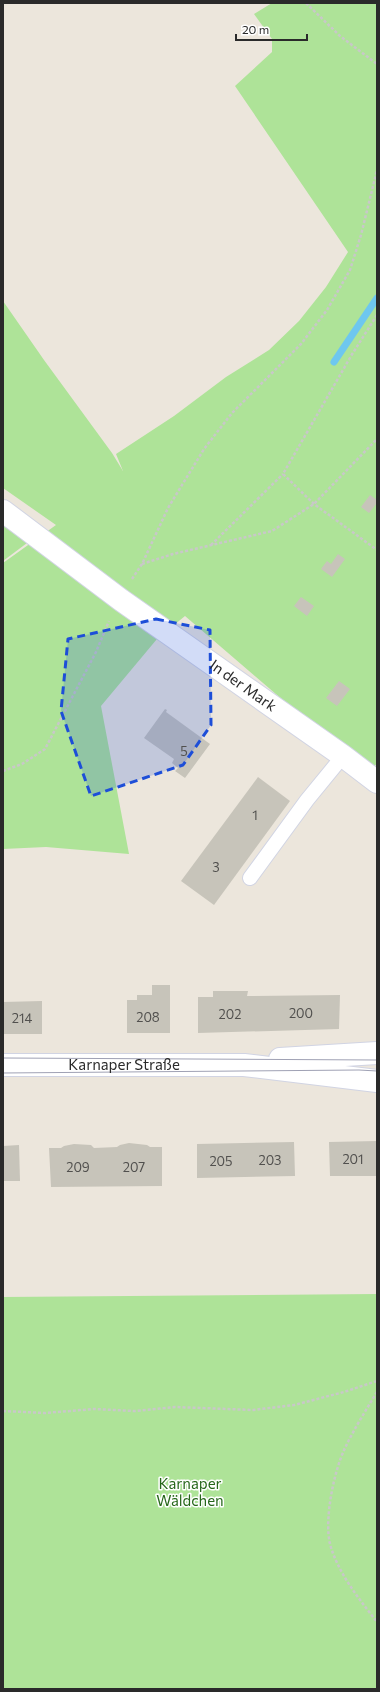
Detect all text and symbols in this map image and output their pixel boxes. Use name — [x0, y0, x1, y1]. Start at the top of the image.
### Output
scale bar — [236, 16, 307, 42]
text: 20 m — [242, 22, 269, 36]
street label: In der Mark — [207, 655, 280, 715]
house number: 5 — [180, 743, 188, 759]
house number: 1 — [252, 807, 258, 823]
house number: 3 — [212, 859, 220, 875]
house number: 200 — [289, 1005, 313, 1021]
house number: 202 — [219, 1006, 241, 1022]
house number: 208 — [136, 1009, 160, 1025]
house number: 214 — [12, 1010, 32, 1026]
street label: Karnaper Straße — [68, 1055, 180, 1073]
house number: 201 — [342, 1151, 364, 1167]
house number: 203 — [258, 1152, 282, 1168]
house number: 205 — [209, 1153, 233, 1169]
house number: 209 — [66, 1159, 90, 1175]
house number: 207 — [123, 1159, 145, 1175]
park label: Karnaper Wäldchen — [156, 1474, 224, 1509]

